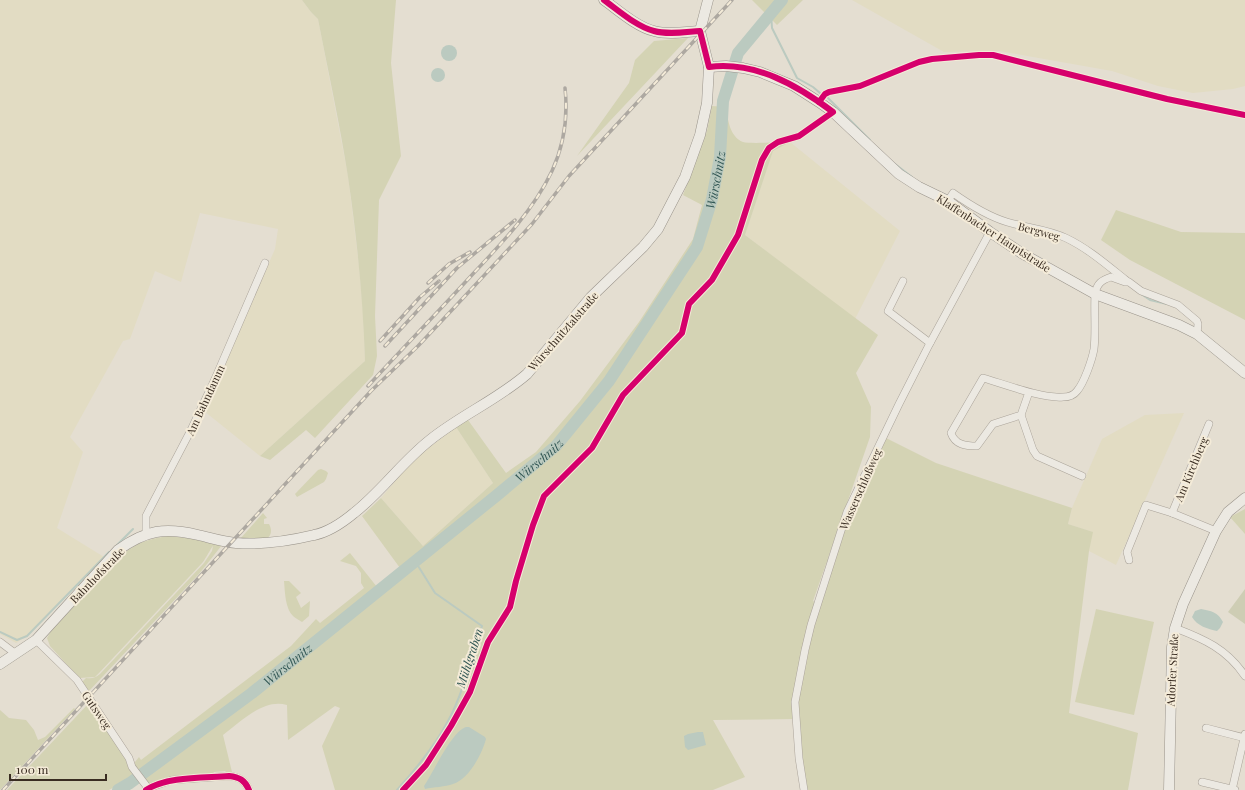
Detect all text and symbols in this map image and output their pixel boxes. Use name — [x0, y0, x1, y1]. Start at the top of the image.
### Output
water label: Würschnitz — [701, 150, 728, 211]
street label: Klaffenbacher Hauptstraße — [934, 190, 1054, 276]
street label: Bergweg — [1016, 218, 1062, 244]
street label: Würschnitztalstraße — [524, 288, 602, 374]
street label: Am Bahndamm — [182, 362, 228, 439]
street label: Am Kirchberg — [1170, 434, 1211, 505]
water label: Würschnitz — [511, 435, 567, 485]
street label: Wasserschloßweg — [835, 446, 885, 533]
street label: Bahnhofstraße — [66, 543, 128, 606]
water label: Mühlgraben — [452, 626, 486, 691]
street label: Adorfer Straße — [1163, 633, 1181, 708]
water label: Würschnitz — [260, 639, 316, 689]
street label: Gutsweg — [79, 688, 115, 732]
scale bar — [10, 756, 106, 782]
text: 100 m — [16, 761, 49, 777]

